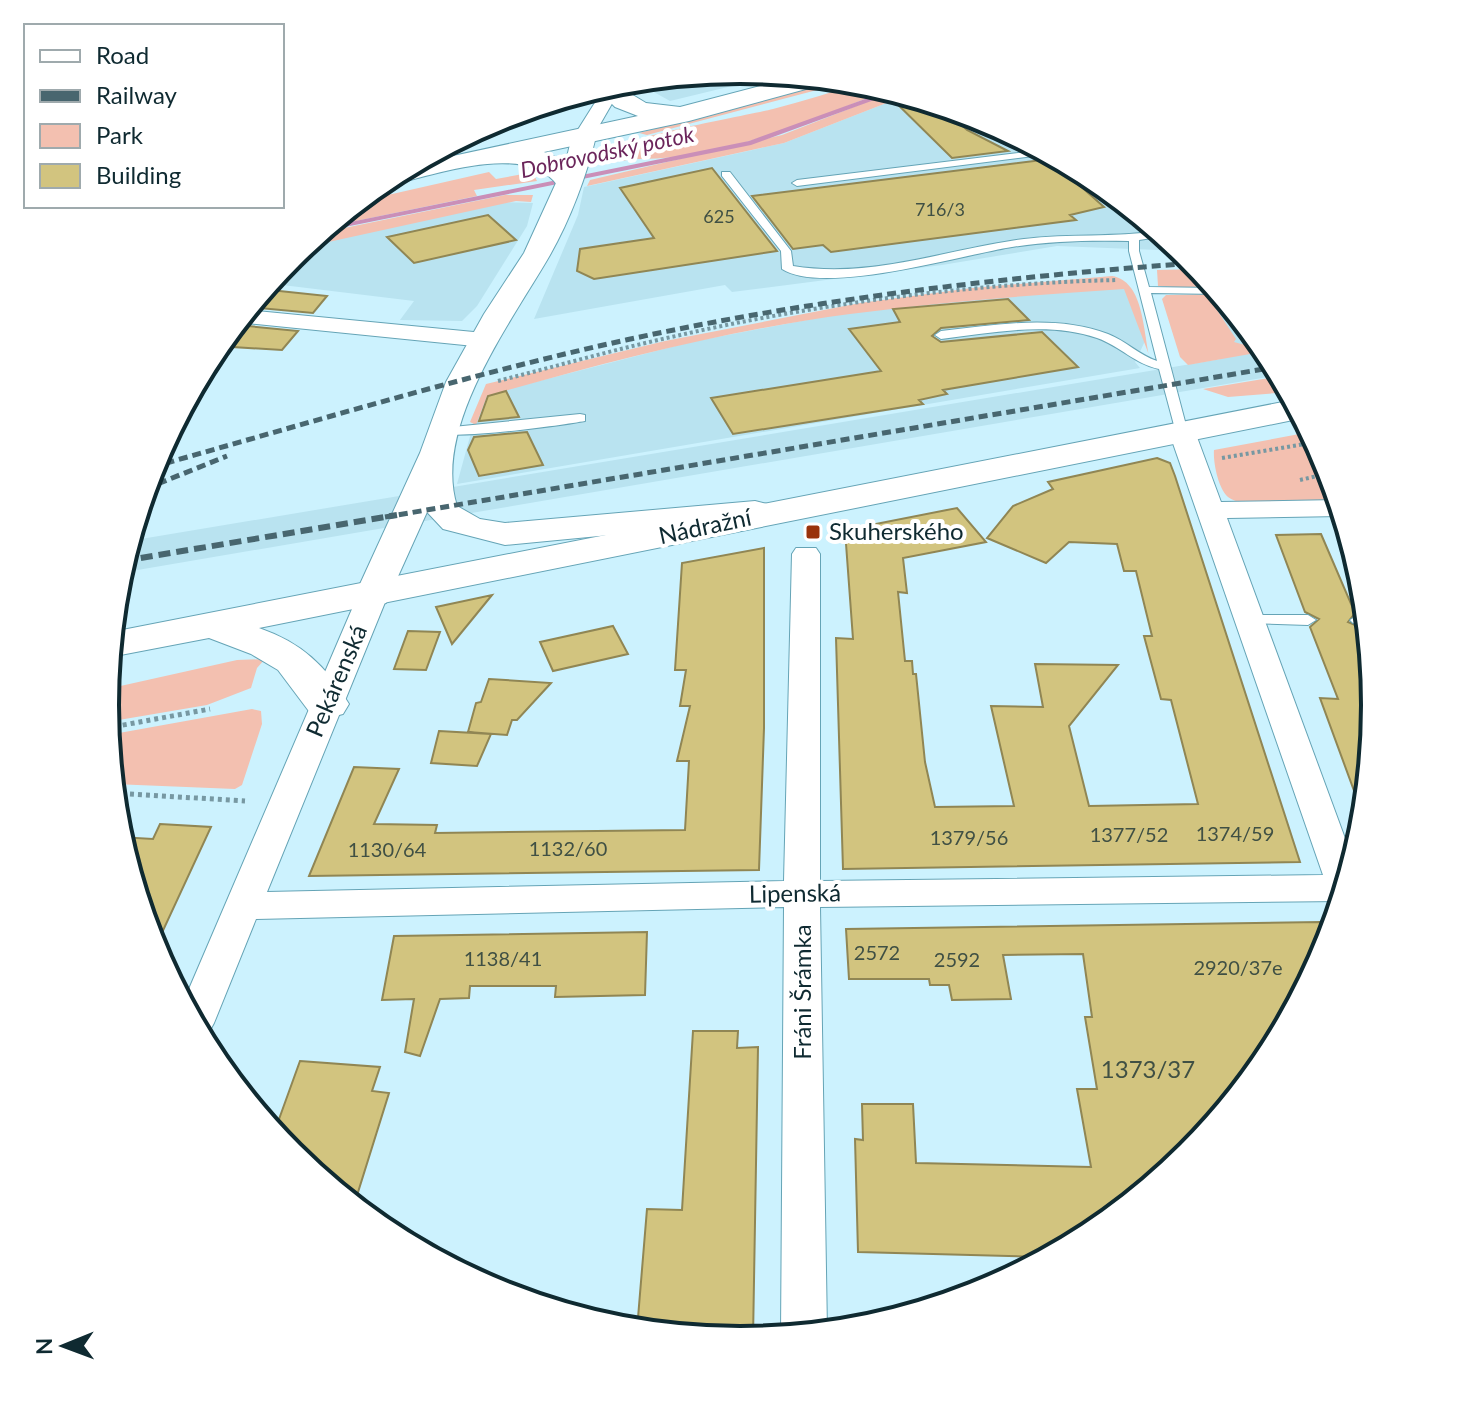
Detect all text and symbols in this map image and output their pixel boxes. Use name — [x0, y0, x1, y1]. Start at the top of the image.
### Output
legend — [24, 24, 284, 208]
text: Road — [96, 40, 149, 69]
text: Railway — [96, 80, 178, 109]
text: Park — [96, 120, 144, 149]
water label: Dobrovodský potok — [518, 120, 697, 183]
text: Building — [96, 160, 181, 189]
house number: 716/3 — [915, 198, 965, 220]
house number: 625 — [703, 205, 735, 227]
street label: Nádražní — [656, 501, 755, 549]
place label: Skuherského — [829, 516, 964, 545]
marker: Skuherského — [804, 523, 822, 541]
street label: Pekárenská — [299, 620, 372, 741]
house number: 1374/59 — [1196, 821, 1274, 845]
house number: 1377/52 — [1090, 822, 1168, 846]
house number: 1379/56 — [930, 825, 1008, 849]
house number: 1132/60 — [529, 836, 607, 860]
house number: 1130/64 — [348, 837, 427, 861]
street label: Lipenská — [749, 877, 841, 908]
street label: Fráni Šrámka — [787, 924, 816, 1060]
house number: 2572 — [854, 940, 900, 964]
house number: 1138/41 — [464, 946, 542, 970]
house number: 2592 — [934, 947, 980, 971]
house number: 2920/37e — [1193, 955, 1283, 979]
house number: 1373/37 — [1101, 1054, 1195, 1083]
north arrow — [24, 1306, 104, 1386]
text: N — [30, 1338, 57, 1355]

